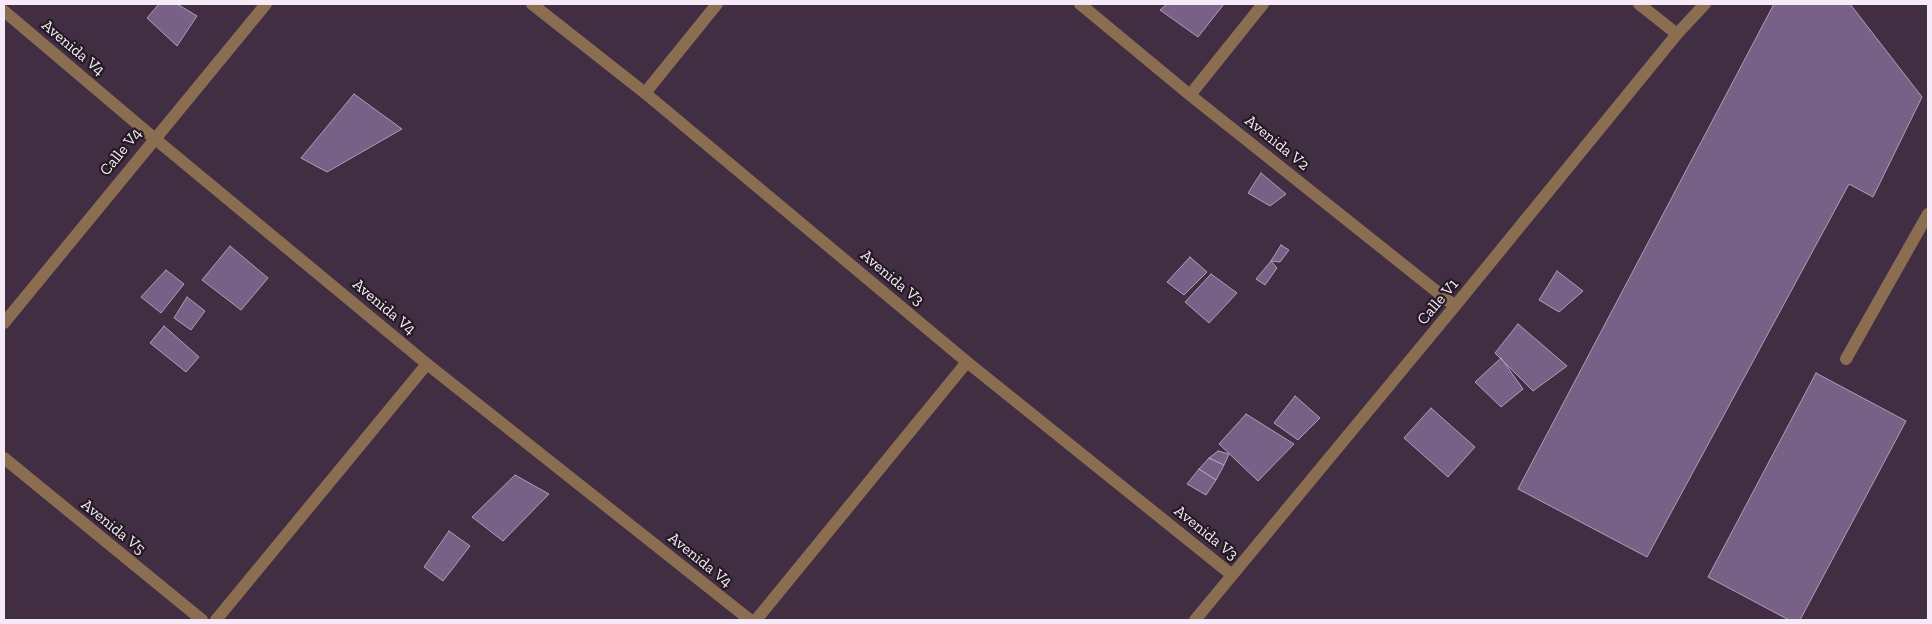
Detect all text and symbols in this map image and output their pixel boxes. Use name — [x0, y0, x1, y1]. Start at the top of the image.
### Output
street label: Avenida V4 — [37, 16, 109, 80]
street label: Avenida V2 — [1241, 111, 1313, 175]
street label: Calle V4 — [96, 124, 146, 180]
street label: Avenida V3 — [856, 246, 928, 310]
street label: Avenida V4 — [348, 275, 420, 339]
street label: Calle V1 — [1413, 275, 1463, 329]
street label: Avenida V5 — [77, 495, 149, 559]
street label: Avenida V3 — [1170, 501, 1242, 565]
street label: Avenida V4 — [664, 528, 736, 592]

